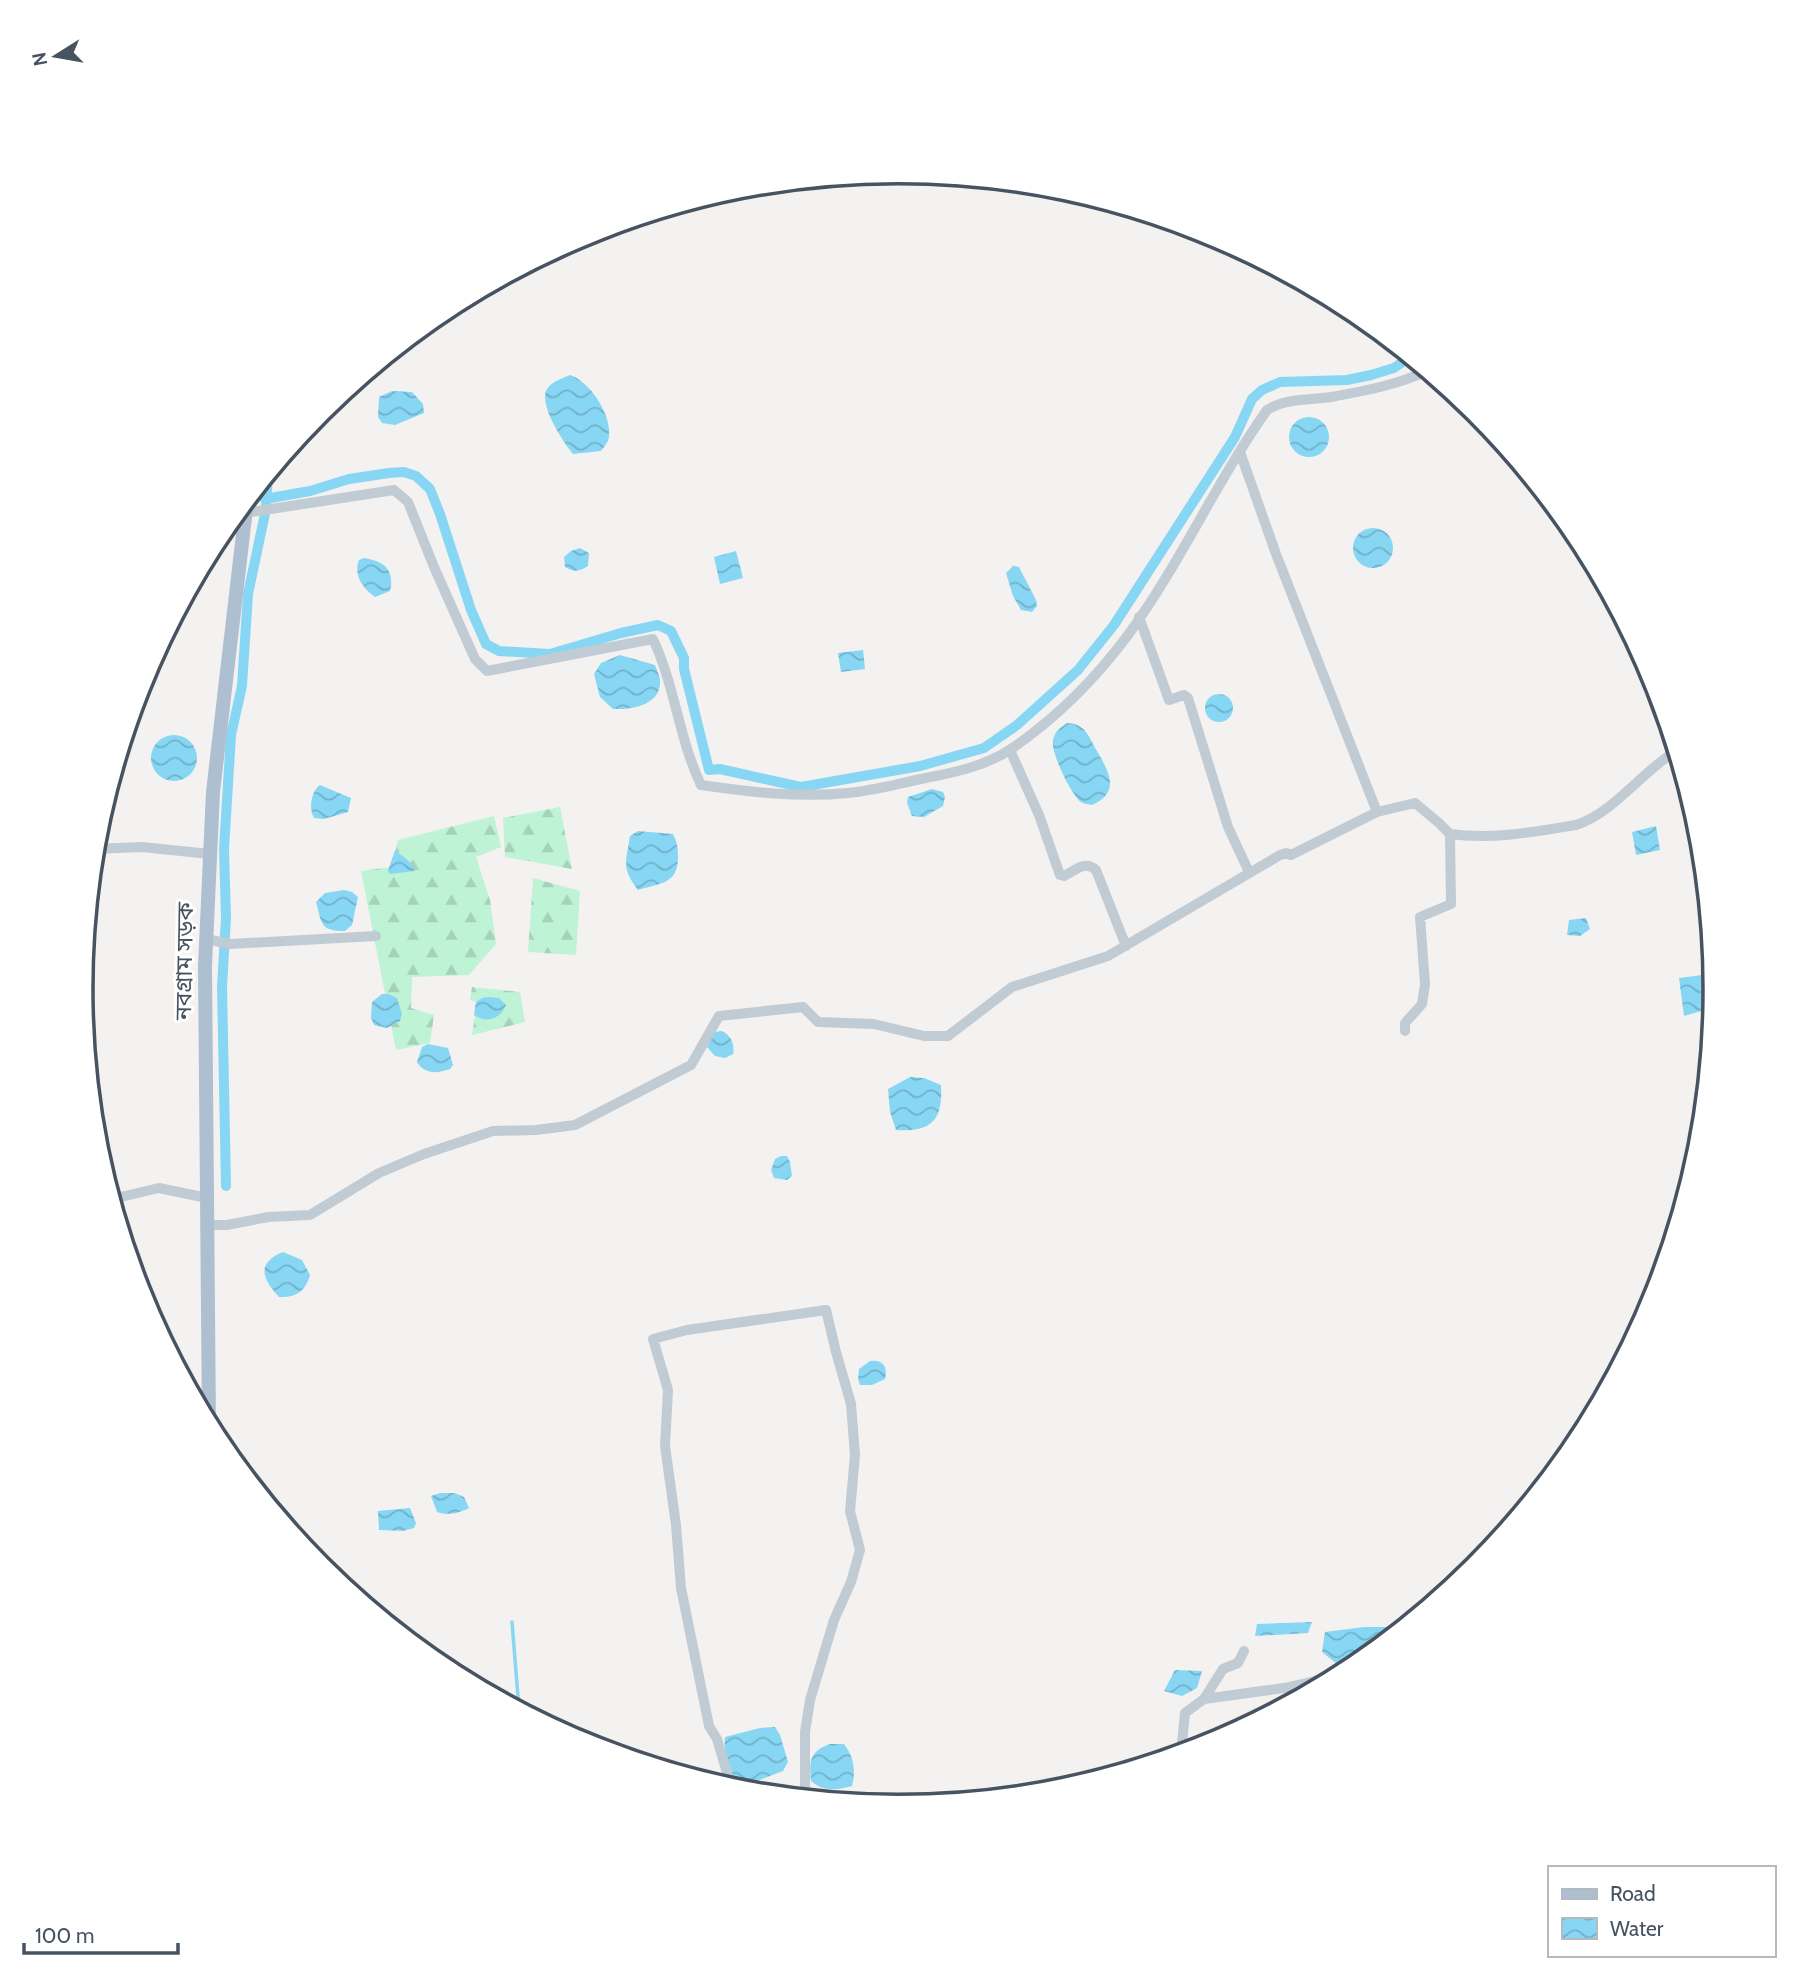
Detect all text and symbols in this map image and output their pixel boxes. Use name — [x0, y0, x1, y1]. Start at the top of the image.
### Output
north arrow — [21, 21, 91, 91]
text: N — [27, 50, 52, 68]
street label: নবগ্রাম সড়ক — [169, 901, 199, 1021]
legend — [1548, 1866, 1775, 1957]
text: Road — [1610, 1881, 1656, 1906]
scale bar — [24, 1912, 178, 1956]
text: Water — [1610, 1916, 1664, 1941]
text: 100 m — [35, 1923, 94, 1948]

